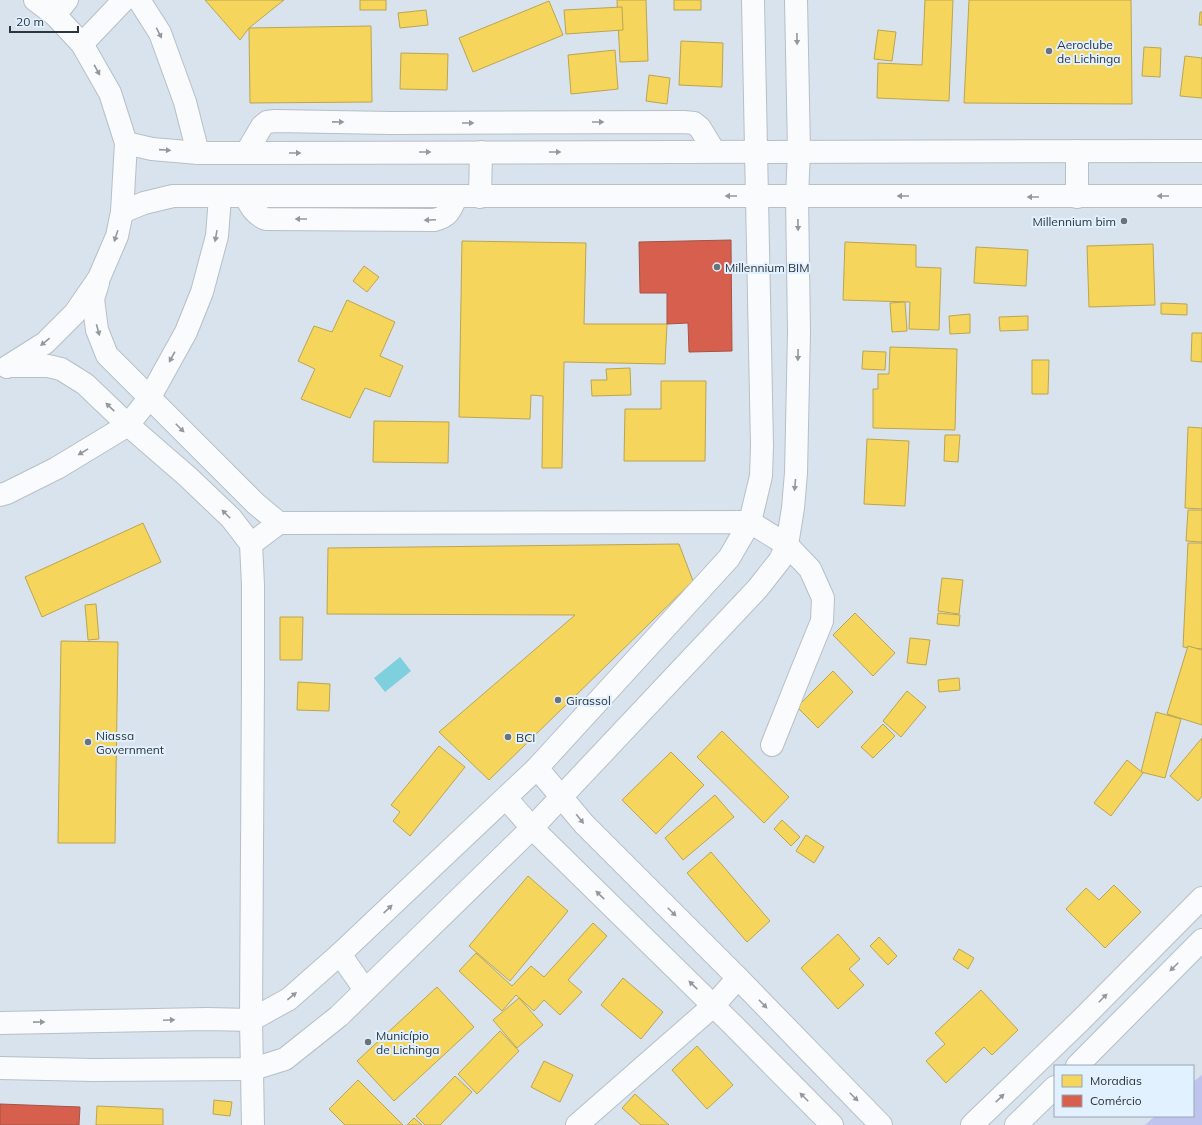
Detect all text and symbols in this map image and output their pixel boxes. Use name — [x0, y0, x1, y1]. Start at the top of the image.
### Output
scale bar — [10, 8, 78, 34]
text: 20 m — [16, 14, 44, 29]
one-way arrow — [156, 27, 163, 39]
one-way arrow — [794, 33, 800, 46]
place label: Aeroclube de Lichinga — [1057, 37, 1121, 66]
marker: Aeroclube de Lichinga — [1044, 46, 1054, 56]
one-way arrow — [94, 65, 101, 76]
one-way arrow — [332, 119, 345, 125]
one-way arrow — [592, 119, 605, 125]
one-way arrow — [462, 120, 475, 126]
one-way arrow — [159, 147, 171, 154]
one-way arrow — [549, 148, 561, 155]
one-way arrow — [419, 149, 432, 155]
one-way arrow — [289, 150, 302, 156]
one-way arrow — [724, 193, 737, 199]
one-way arrow — [896, 193, 909, 199]
one-way arrow — [1156, 193, 1169, 199]
one-way arrow — [1026, 194, 1039, 200]
place label: Millennium bim — [1033, 214, 1116, 229]
one-way arrow — [294, 216, 307, 222]
one-way arrow — [424, 216, 437, 223]
marker: Millennium bim — [1119, 216, 1129, 226]
one-way arrow — [794, 219, 801, 231]
one-way arrow — [113, 230, 119, 242]
one-way arrow — [213, 230, 219, 242]
place label: Millennium BIM — [725, 260, 809, 275]
marker: Millennium BIM — [712, 262, 722, 272]
one-way arrow — [95, 324, 101, 336]
one-way arrow — [40, 337, 50, 346]
one-way arrow — [795, 349, 802, 361]
one-way arrow — [169, 351, 176, 363]
one-way arrow — [106, 403, 115, 412]
one-way arrow — [175, 423, 185, 433]
one-way arrow — [77, 449, 89, 456]
one-way arrow — [792, 479, 799, 491]
one-way arrow — [222, 509, 231, 519]
place label: Girassol — [566, 693, 611, 708]
marker: Girassol — [553, 695, 563, 705]
place label: Niassa Government — [96, 728, 164, 757]
place label: BCI — [516, 730, 535, 745]
marker: BCI — [503, 732, 513, 742]
marker: Niassa Government — [83, 737, 93, 747]
one-way arrow — [576, 814, 585, 825]
one-way arrow — [595, 890, 605, 899]
one-way arrow — [383, 904, 393, 914]
one-way arrow — [667, 907, 677, 917]
one-way arrow — [1169, 962, 1179, 972]
one-way arrow — [688, 981, 698, 990]
one-way arrow — [286, 992, 297, 1000]
one-way arrow — [1098, 993, 1108, 1003]
one-way arrow — [758, 999, 768, 1009]
one-way arrow — [163, 1017, 176, 1023]
one-way arrow — [33, 1019, 46, 1025]
place label: Município de Lichinga — [376, 1028, 440, 1057]
marker: Município de Lichinga — [363, 1037, 373, 1047]
legend — [1054, 1065, 1194, 1117]
text: Moradias — [1090, 1073, 1142, 1088]
one-way arrow — [799, 1092, 809, 1102]
one-way arrow — [849, 1092, 859, 1102]
one-way arrow — [995, 1093, 1005, 1103]
text: Comércio — [1090, 1093, 1142, 1108]

